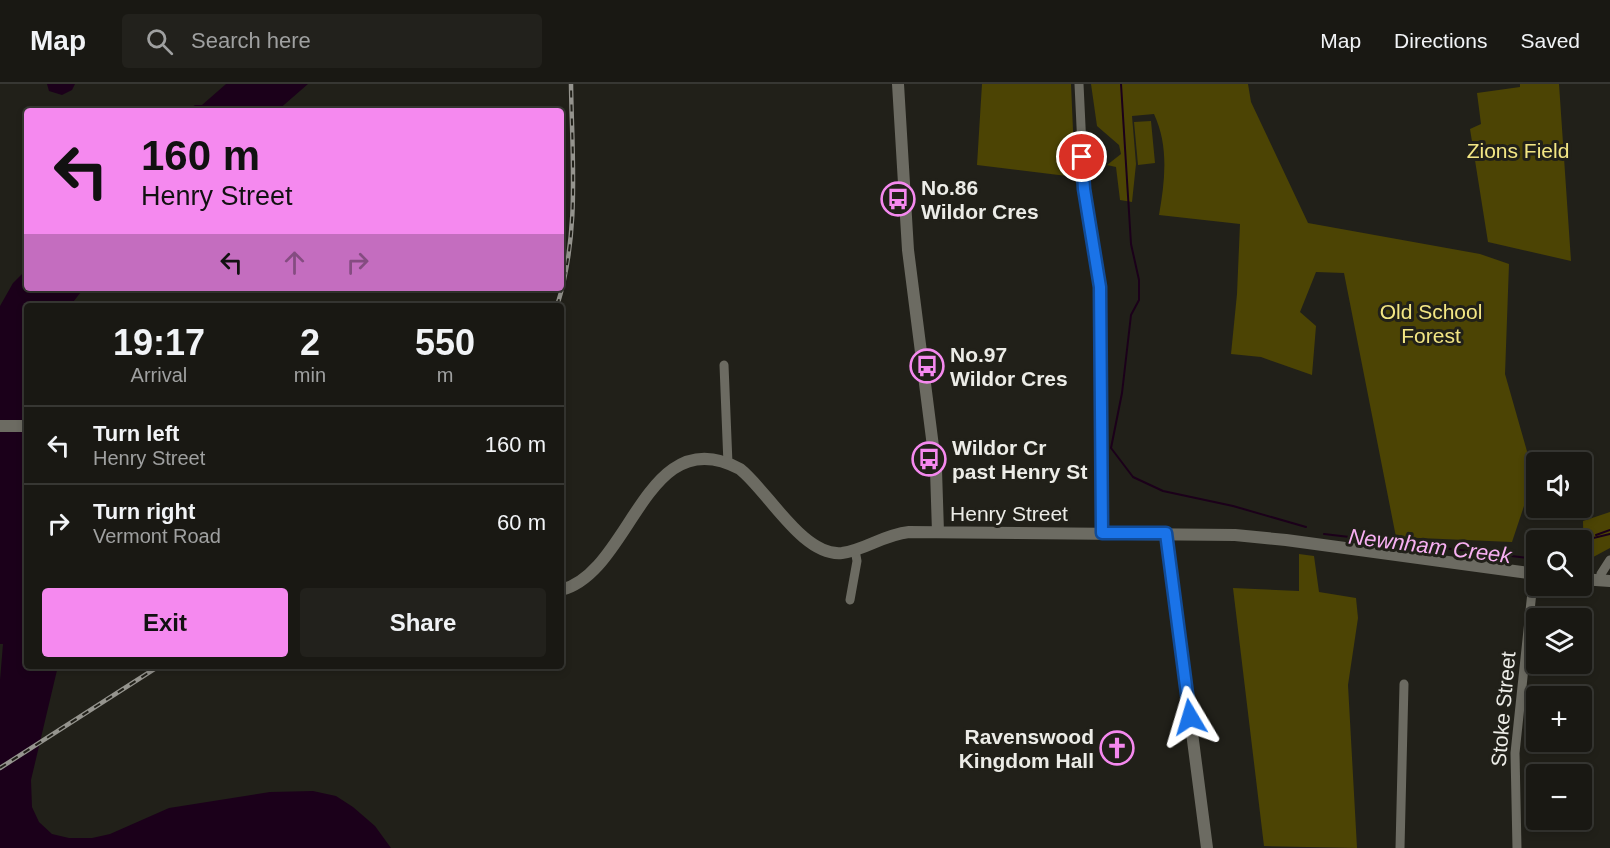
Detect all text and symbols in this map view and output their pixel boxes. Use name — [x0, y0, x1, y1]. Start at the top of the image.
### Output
search box — [122, 14, 542, 68]
text: Map — [30, 25, 86, 56]
icon: search — [143, 25, 176, 58]
text: Search here — [191, 28, 311, 53]
text: Map — [1320, 29, 1361, 52]
text: Directions — [1394, 29, 1487, 52]
text: Saved — [1520, 29, 1580, 52]
pin — [1056, 131, 1107, 182]
icon: left — [42, 132, 120, 210]
text: 160 m — [141, 132, 260, 179]
park label: Zions Field — [1467, 139, 1569, 162]
icon: arrive — [1065, 140, 1098, 173]
place label: No.86 Wildor Cres — [921, 176, 1039, 223]
text: Henry Street — [141, 181, 293, 211]
bus stop icon: No.86 Wildor Cres — [880, 181, 916, 217]
icon: left — [215, 246, 248, 279]
icon: ahead — [278, 246, 311, 279]
icon: right — [341, 246, 374, 279]
park label: Old School Forest — [1380, 300, 1482, 347]
text: 19:17 — [113, 322, 205, 363]
text: 2 — [300, 322, 320, 363]
text: 550 — [415, 322, 475, 363]
place label: No.97 Wildor Cres — [950, 343, 1068, 390]
bus stop icon: No.97 Wildor Cres — [909, 348, 945, 384]
text: Arrival — [131, 364, 187, 386]
text: min — [294, 364, 326, 386]
text: m — [437, 364, 453, 386]
text: Turn left — [93, 421, 179, 446]
icon: left — [42, 429, 75, 462]
text: 160 m — [485, 432, 546, 457]
place label: Wildor Cr past Henry St — [952, 436, 1087, 483]
bus stop icon: Wildor Cr past Henry St — [911, 441, 947, 477]
text: Henry Street — [93, 447, 205, 469]
map controls — [1526, 452, 1592, 830]
button: sound — [1526, 452, 1592, 518]
text: Turn right — [93, 499, 195, 524]
street label: Henry Street — [950, 502, 1068, 525]
icon: right — [42, 507, 75, 540]
text: 60 m — [497, 510, 546, 535]
water label: Newnham Creek — [1347, 524, 1514, 569]
text: Vermont Road — [93, 525, 221, 547]
button: search — [1526, 530, 1592, 596]
button: Exit — [42, 588, 288, 657]
button: Share — [300, 588, 546, 657]
button: layers — [1526, 608, 1592, 674]
street label: Stoke Street — [1487, 650, 1520, 768]
position arrow — [1158, 685, 1222, 749]
button: + — [1526, 686, 1592, 752]
place label: Ravenswood Kingdom Hall — [959, 725, 1094, 772]
church icon: Ravenswood Kingdom Hall — [1099, 730, 1135, 766]
button: − — [1526, 764, 1592, 830]

